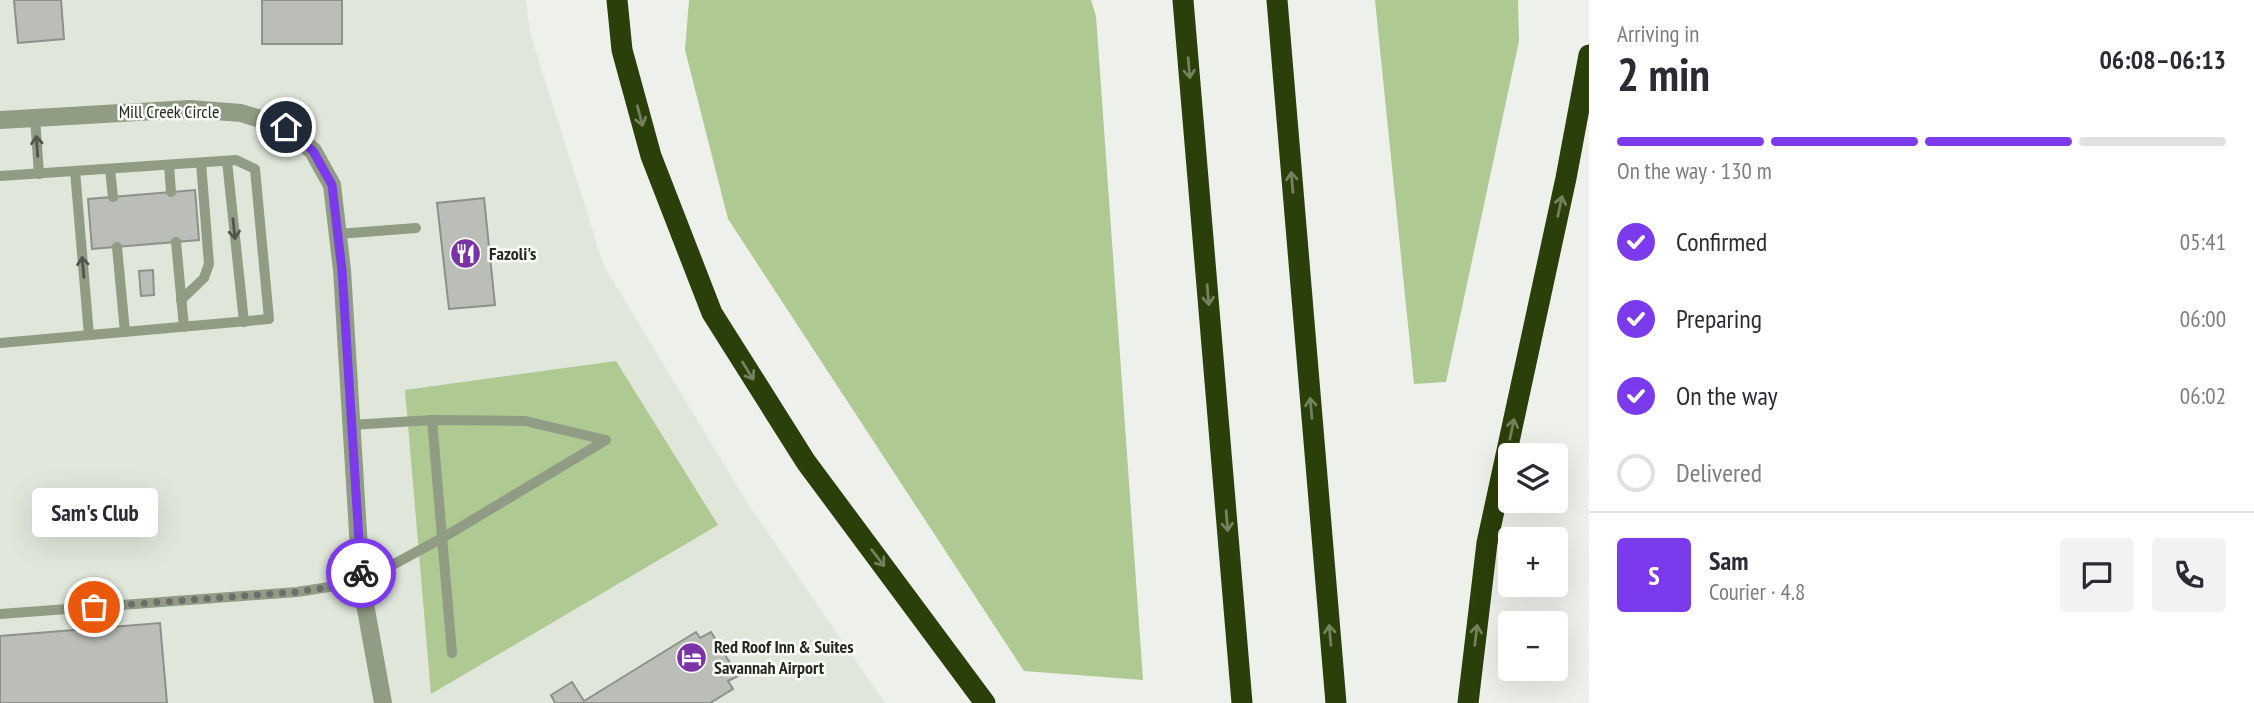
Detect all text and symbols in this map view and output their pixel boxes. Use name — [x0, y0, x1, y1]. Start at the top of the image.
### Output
text: Arriving in — [1617, 19, 1699, 48]
text: 06:08–06:13 — [2099, 43, 2226, 76]
text: 2 min — [1617, 44, 1710, 104]
one-way arrow — [1182, 56, 1195, 79]
pin — [256, 97, 316, 157]
street label: Mill Creek Circle — [119, 100, 219, 123]
one-way arrow — [634, 104, 647, 126]
icon: home — [267, 108, 305, 146]
one-way arrow — [30, 135, 43, 158]
text: On the way · 130 m — [1617, 156, 1772, 185]
one-way arrow — [1285, 171, 1298, 193]
one-way arrow — [1553, 195, 1567, 218]
one-way arrow — [228, 217, 241, 240]
icon: check — [1617, 223, 1655, 261]
text: Confirmed — [1676, 225, 1767, 258]
text: 05:41 — [2180, 227, 2226, 256]
restaurant icon: Fazoli's — [449, 237, 483, 271]
place label: Fazoli's — [489, 242, 536, 265]
one-way arrow — [76, 257, 89, 279]
one-way arrow — [1202, 283, 1215, 306]
icon: check — [1617, 300, 1655, 338]
text: Preparing — [1676, 302, 1762, 335]
text: 06:00 — [2180, 304, 2226, 333]
one-way arrow — [742, 361, 756, 381]
icon: check — [1617, 377, 1655, 415]
text: On the way — [1676, 379, 1778, 412]
text: 06:02 — [2180, 381, 2226, 410]
one-way arrow — [1304, 397, 1317, 420]
one-way arrow — [1506, 418, 1519, 441]
map controls — [1498, 443, 1568, 681]
button: layers — [1498, 443, 1568, 513]
text: Delivered — [1676, 456, 1762, 489]
callout: Sam's Club — [31, 488, 157, 537]
text: Sam's Club — [51, 498, 139, 527]
one-way arrow — [1221, 510, 1234, 532]
button: + — [1498, 527, 1568, 597]
courier — [326, 538, 396, 608]
button: chat — [2060, 538, 2134, 612]
button: phone — [2152, 538, 2226, 612]
text: Sam — [1709, 544, 1748, 577]
one-way arrow — [870, 548, 885, 567]
icon: bike — [342, 554, 380, 592]
text: S — [1648, 559, 1660, 592]
pin — [64, 577, 124, 637]
text: Courier · 4.8 — [1709, 577, 1805, 606]
icon: bag — [75, 588, 113, 626]
button: − — [1498, 611, 1568, 681]
one-way arrow — [1323, 624, 1336, 647]
one-way arrow — [1469, 624, 1482, 647]
place label: Red Roof Inn & Suites Savannah Airport — [714, 635, 854, 679]
hotel icon: Red Roof Inn & Suites Savannah Airport — [674, 640, 708, 674]

